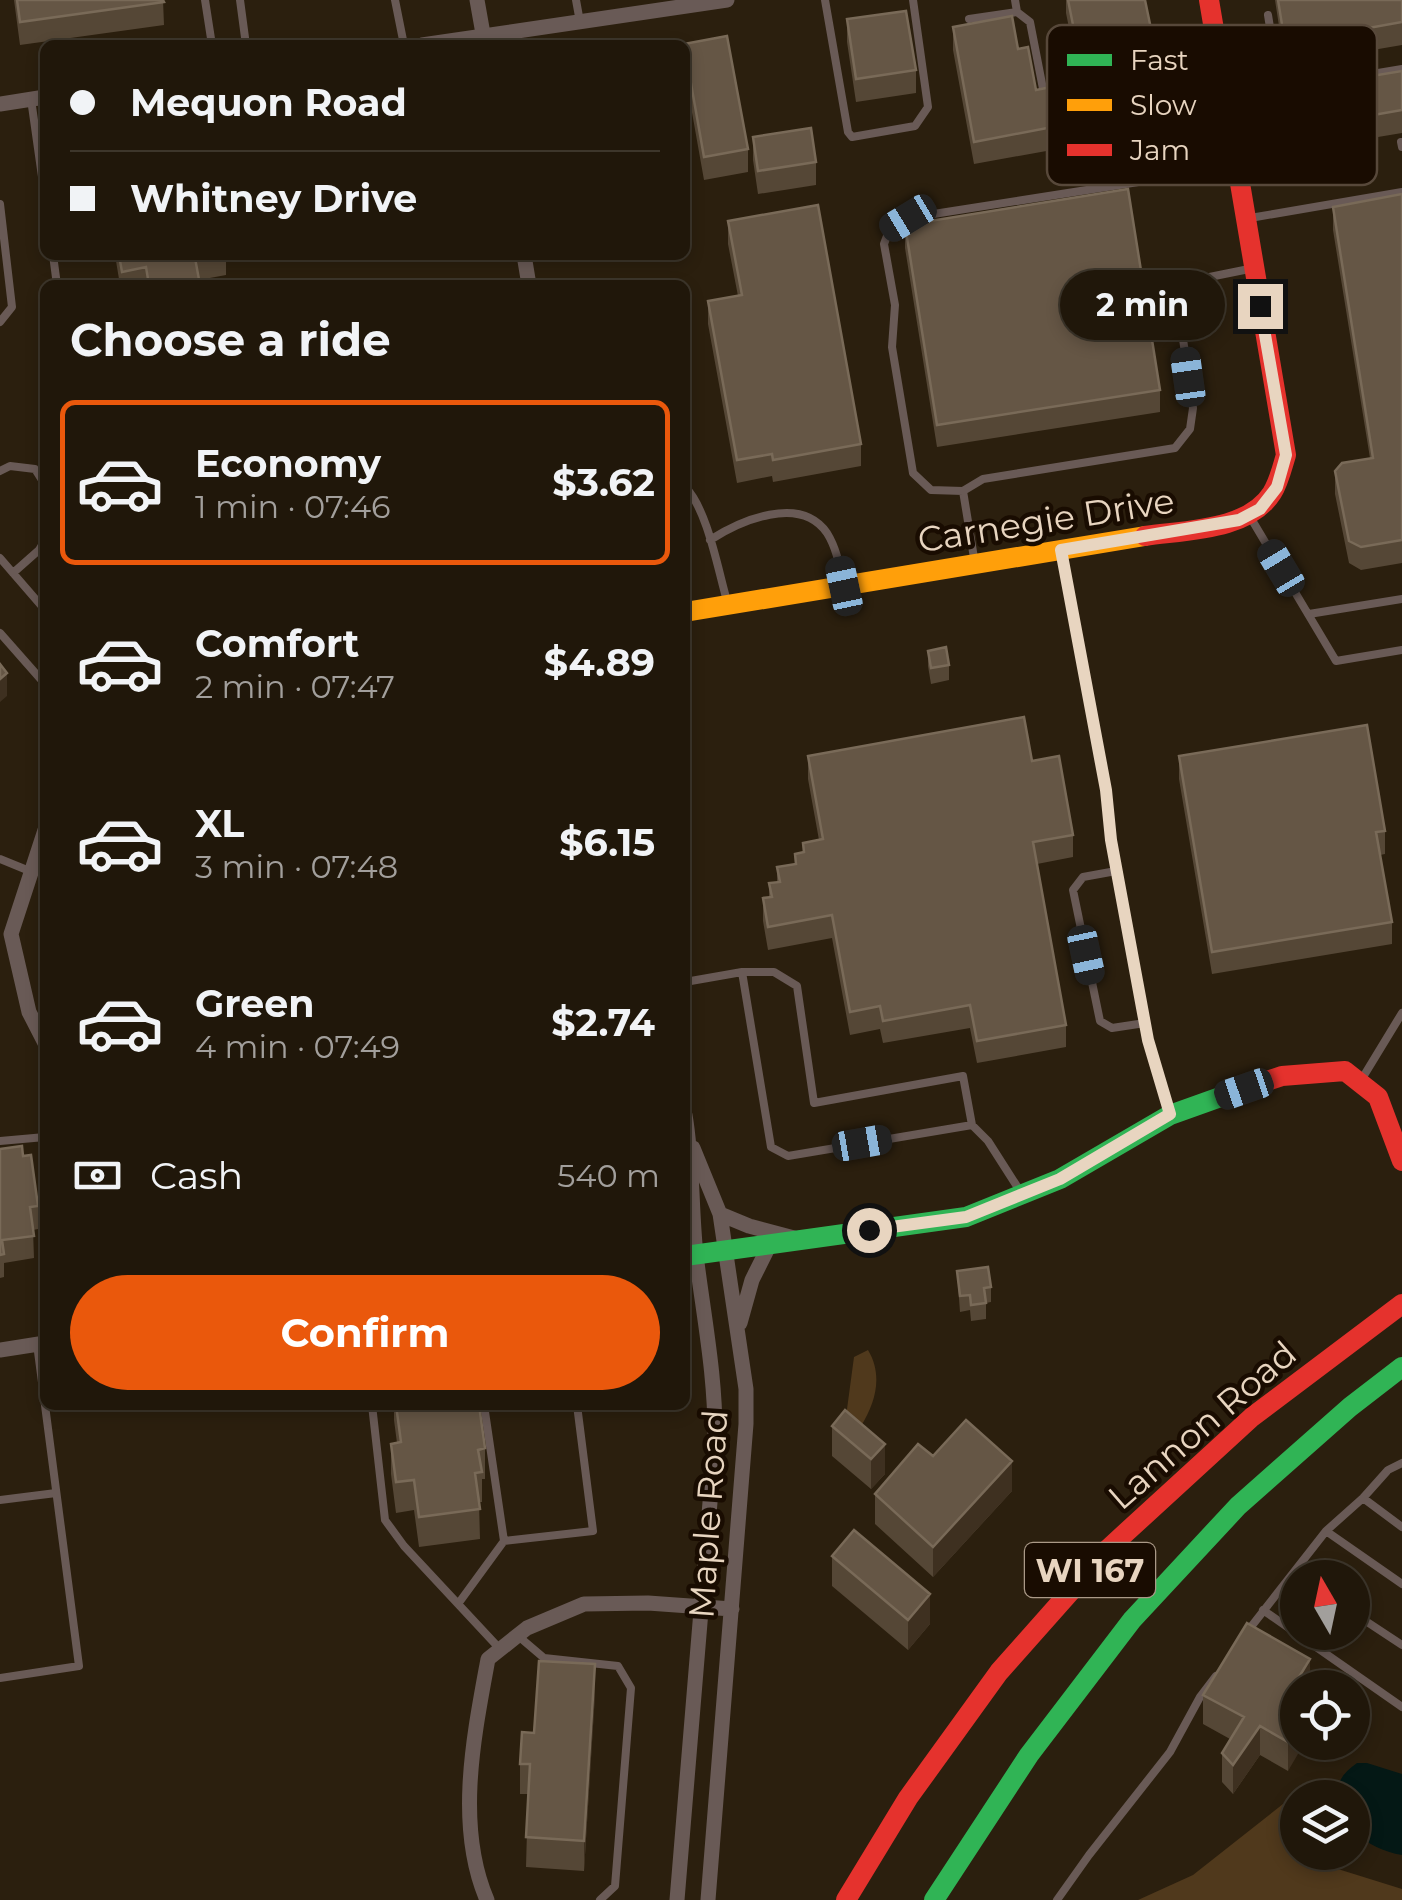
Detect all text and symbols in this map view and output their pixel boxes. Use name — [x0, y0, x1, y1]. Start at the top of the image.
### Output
legend — [1047, 25, 1377, 185]
text: Fast — [1130, 43, 1189, 77]
text: Mequon Road — [130, 79, 407, 126]
text: Slow — [1130, 88, 1197, 122]
text: Jam — [1129, 133, 1190, 167]
text: Whitney Drive — [130, 175, 417, 222]
car — [875, 190, 941, 246]
callout: 2 min — [1060, 271, 1225, 341]
route end — [1238, 284, 1283, 329]
text: 2 min — [1096, 285, 1189, 324]
text: Choose a ride — [70, 312, 391, 367]
car — [1169, 345, 1207, 409]
icon: car — [75, 438, 165, 528]
text: Economy — [195, 440, 381, 487]
text: $3.62 — [552, 459, 655, 506]
street label: Carnegie Drive — [915, 478, 1177, 562]
text: 1 min · 07:46 — [195, 487, 391, 526]
car — [1253, 535, 1309, 601]
car — [823, 554, 865, 618]
icon: car — [75, 618, 165, 708]
text: Comfort — [195, 620, 359, 667]
text: $4.89 — [544, 639, 655, 686]
text: 2 min · 07:47 — [195, 667, 395, 706]
icon: car — [75, 798, 165, 888]
text: XL — [195, 800, 244, 847]
text: $6.15 — [559, 819, 655, 866]
text: 3 min · 07:48 — [195, 847, 398, 886]
car — [1065, 923, 1107, 987]
icon: car — [75, 978, 165, 1068]
text: Green — [195, 980, 315, 1027]
text: $2.74 — [551, 999, 655, 1046]
text: 4 min · 07:49 — [195, 1027, 400, 1066]
car — [1211, 1065, 1277, 1113]
car — [830, 1123, 894, 1163]
icon: cash — [70, 1148, 125, 1203]
text: Cash — [150, 1152, 243, 1199]
text: 540 m — [557, 1156, 660, 1195]
route start — [847, 1208, 892, 1253]
button: Confirm — [70, 1275, 660, 1390]
street label: Lannon Road — [1099, 1332, 1305, 1518]
street label: Maple Road — [679, 1408, 737, 1620]
road number: WI 167 — [1025, 1543, 1155, 1597]
north arrow — [1280, 1560, 1370, 1650]
map controls — [1280, 1560, 1370, 1870]
button: locate — [1280, 1670, 1370, 1760]
button: layers — [1280, 1780, 1370, 1870]

